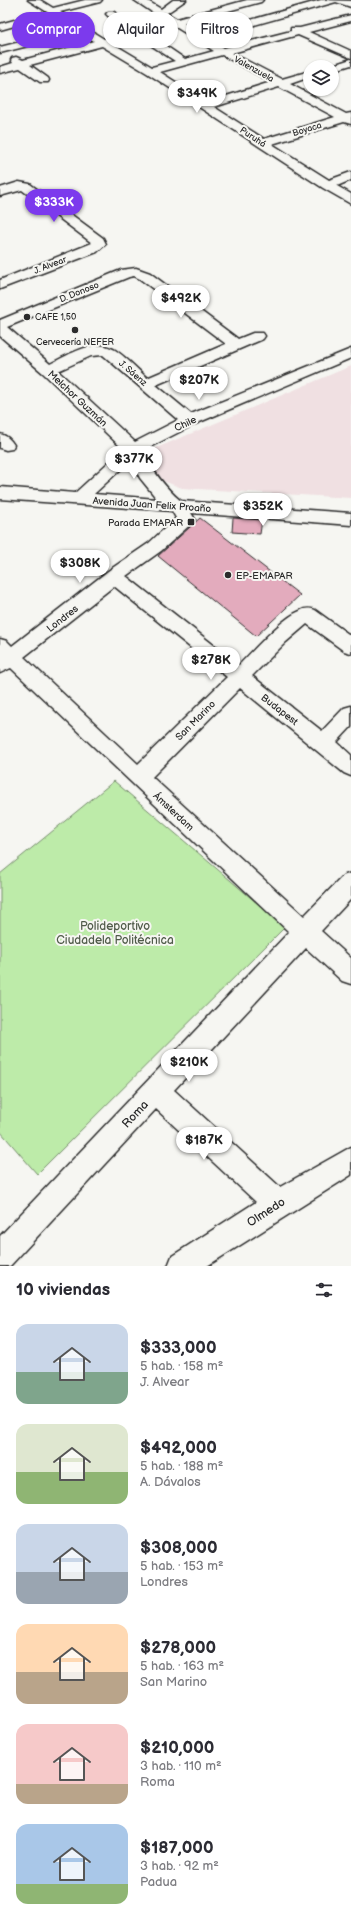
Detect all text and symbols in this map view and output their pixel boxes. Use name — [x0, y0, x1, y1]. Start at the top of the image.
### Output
chip: Comprar — [12, 12, 95, 48]
chip: Alquilar — [103, 12, 178, 48]
chip: Filtros — [186, 12, 253, 48]
street label: Valenzuela — [232, 54, 276, 85]
map controls — [303, 60, 339, 96]
button: layers — [303, 60, 339, 96]
pin: $349K — [169, 80, 225, 114]
text: $349K — [177, 85, 217, 101]
street label: Boyaca — [291, 120, 323, 139]
street label: Puruhá — [238, 125, 268, 150]
pin: $333K — [26, 189, 82, 223]
text: $333K — [34, 194, 74, 210]
street label: J. Alvear — [32, 254, 69, 277]
street label: D. Donoso — [58, 280, 100, 305]
pin: $492K — [153, 285, 209, 319]
text: $492K — [161, 290, 201, 306]
marker: CAFE 1,50 — [22, 312, 32, 322]
place label: CAFE 1,50 — [35, 312, 76, 323]
marker: Cervecería NEFER — [70, 325, 80, 335]
place label: Cervecería NEFER — [36, 337, 115, 348]
street label: J. Sáenz — [116, 358, 150, 389]
pin: $207K — [171, 367, 227, 401]
street label: Melchor Guzmán — [45, 368, 110, 430]
text: $207K — [179, 372, 219, 388]
street label: Chile — [172, 414, 198, 434]
pin: $377K — [106, 446, 162, 480]
text: $377K — [114, 451, 154, 467]
pin: $352K — [235, 493, 291, 527]
street label: Avenida Juan Felix Proaño — [92, 495, 212, 515]
text: $352K — [243, 498, 283, 514]
place label: Parada EMAPAR — [108, 517, 183, 529]
marker: Parada EMAPAR — [186, 517, 196, 527]
pin: $308K — [52, 550, 108, 584]
text: $308K — [60, 555, 100, 571]
marker: EP-EMAPAR — [223, 570, 233, 580]
place label: EP-EMAPAR — [236, 570, 293, 582]
street label: Londres — [44, 603, 81, 635]
pin: $278K — [183, 647, 239, 681]
text: $278K — [191, 652, 231, 668]
street label: Budapest — [259, 692, 300, 728]
street label: San Marino — [173, 698, 218, 743]
street label: Ámsterdam — [151, 790, 196, 834]
park label: Polideportivo Ciudadela Politécnica — [56, 919, 174, 948]
pin: $210K — [161, 1049, 217, 1083]
text: $210K — [170, 1054, 208, 1070]
street label: Roma — [119, 1097, 152, 1131]
pin: $187K — [176, 1127, 232, 1161]
text: $187K — [185, 1132, 223, 1148]
street label: Olmedo — [244, 1194, 288, 1230]
icon: filters — [313, 1279, 335, 1301]
text: 10 viviendas — [16, 1280, 110, 1300]
text: $333,000 — [140, 1338, 217, 1358]
icon: home — [48, 1340, 96, 1388]
text: 5 hab. · 158 m² — [140, 1358, 223, 1374]
text: J. Alvear — [140, 1374, 189, 1390]
text: $492,000 — [140, 1438, 217, 1458]
icon: home — [48, 1440, 96, 1488]
text: 5 hab. · 188 m² — [140, 1458, 223, 1474]
text: A. Dávalos — [140, 1474, 201, 1490]
text: $308,000 — [140, 1538, 218, 1558]
icon: home — [48, 1540, 96, 1588]
text: 5 hab. · 153 m² — [140, 1558, 224, 1574]
text: Londres — [140, 1574, 188, 1590]
text: $278,000 — [140, 1638, 216, 1658]
icon: home — [48, 1640, 96, 1688]
text: 5 hab. · 163 m² — [140, 1658, 224, 1674]
text: San Marino — [140, 1674, 207, 1690]
text: $210,000 — [140, 1738, 214, 1758]
icon: home — [48, 1740, 96, 1788]
text: 3 hab. · 110 m² — [140, 1758, 222, 1774]
text: Roma — [140, 1774, 175, 1790]
text: $187,000 — [140, 1838, 214, 1858]
icon: home — [48, 1840, 96, 1888]
text: 3 hab. · 92 m² — [140, 1858, 219, 1874]
text: Padua — [140, 1874, 177, 1890]

